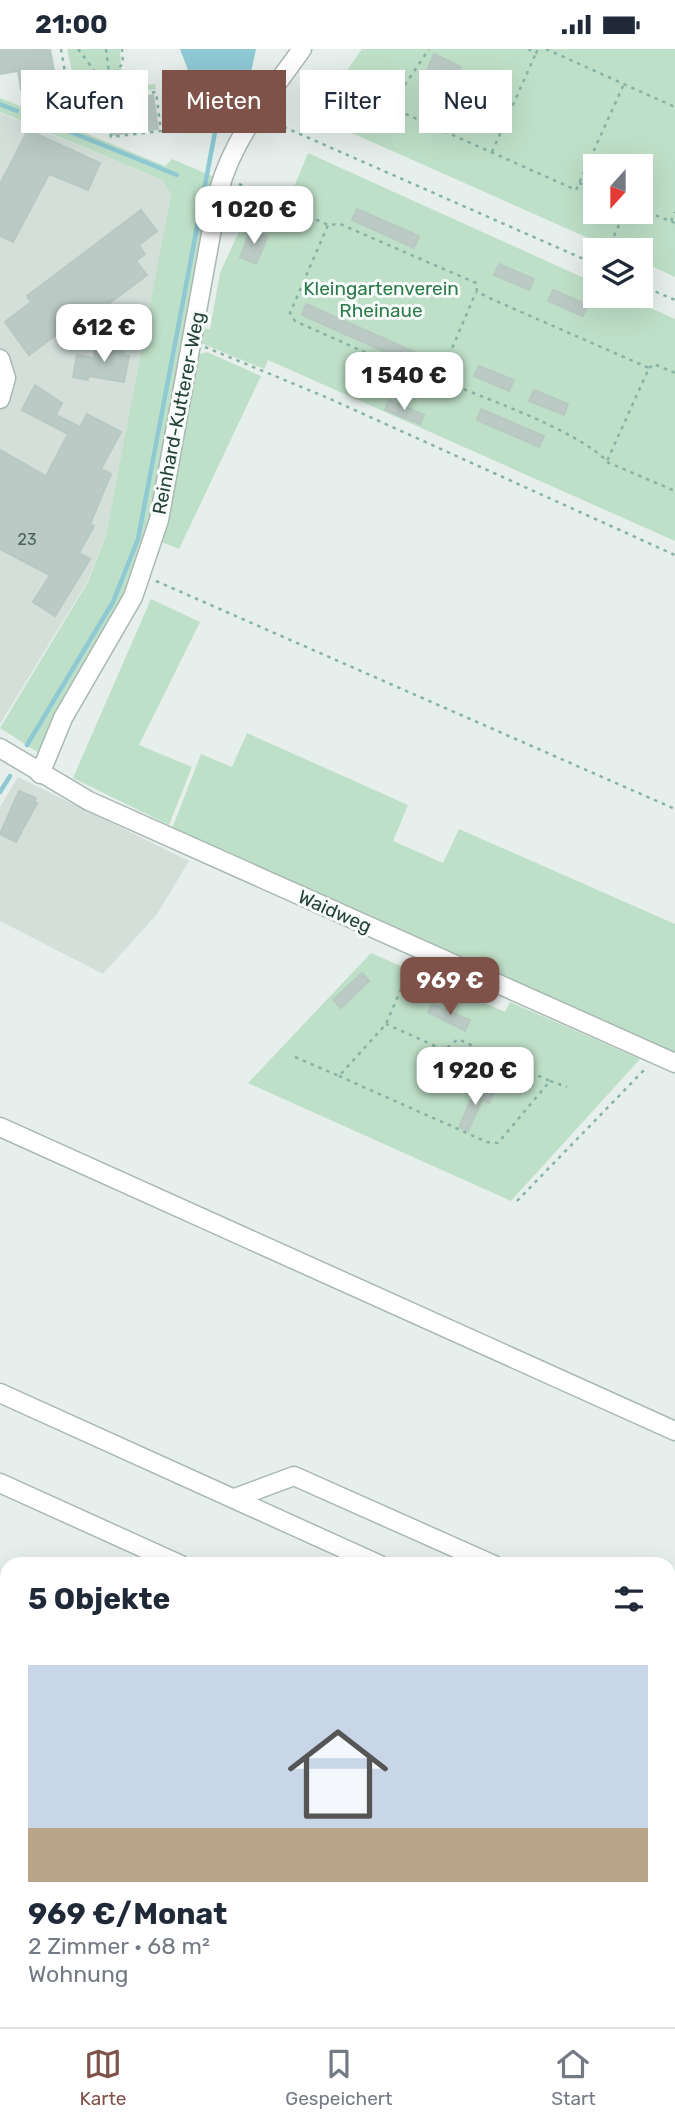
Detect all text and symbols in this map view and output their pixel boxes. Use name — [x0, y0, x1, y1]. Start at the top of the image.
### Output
text: 21:00 — [35, 9, 108, 40]
chip: Kaufen — [21, 70, 148, 133]
chip: Mieten — [162, 70, 286, 133]
chip: Filter — [300, 70, 405, 133]
chip: Neu — [419, 70, 512, 133]
north arrow — [583, 154, 653, 224]
map controls — [583, 154, 653, 308]
pin: 1 020 € — [189, 187, 319, 246]
text: 1 020 € — [211, 195, 297, 223]
button: layers — [583, 238, 653, 308]
park label: Kleingartenverein Rheinaue — [303, 277, 459, 322]
pin: 612 € — [55, 305, 153, 364]
street label: Reinhard-Kutterer-Weg — [148, 310, 209, 517]
text: 612 € — [72, 313, 136, 341]
pin: 1 540 € — [339, 353, 469, 412]
text: 1 540 € — [361, 361, 447, 389]
house number: 23 — [17, 530, 37, 549]
street label: Waidweg — [294, 885, 375, 938]
pin: 969 € — [401, 957, 499, 1017]
text: 969 € — [416, 966, 484, 994]
pin: 1 920 € — [410, 1047, 540, 1107]
text: 1 920 € — [433, 1056, 517, 1084]
icon: filters — [610, 1580, 648, 1618]
text: 5 Objekte — [28, 1581, 170, 1617]
icon: home — [275, 1711, 401, 1837]
text: 969 €/Monat — [28, 1896, 227, 1932]
text: 2 Zimmer · 68 m² — [28, 1932, 210, 1960]
text: Wohnung — [28, 1960, 129, 1988]
tab: Karte — [79, 2045, 126, 2110]
tab: Gespeichert — [285, 2045, 392, 2110]
tab: Start — [551, 2045, 596, 2110]

